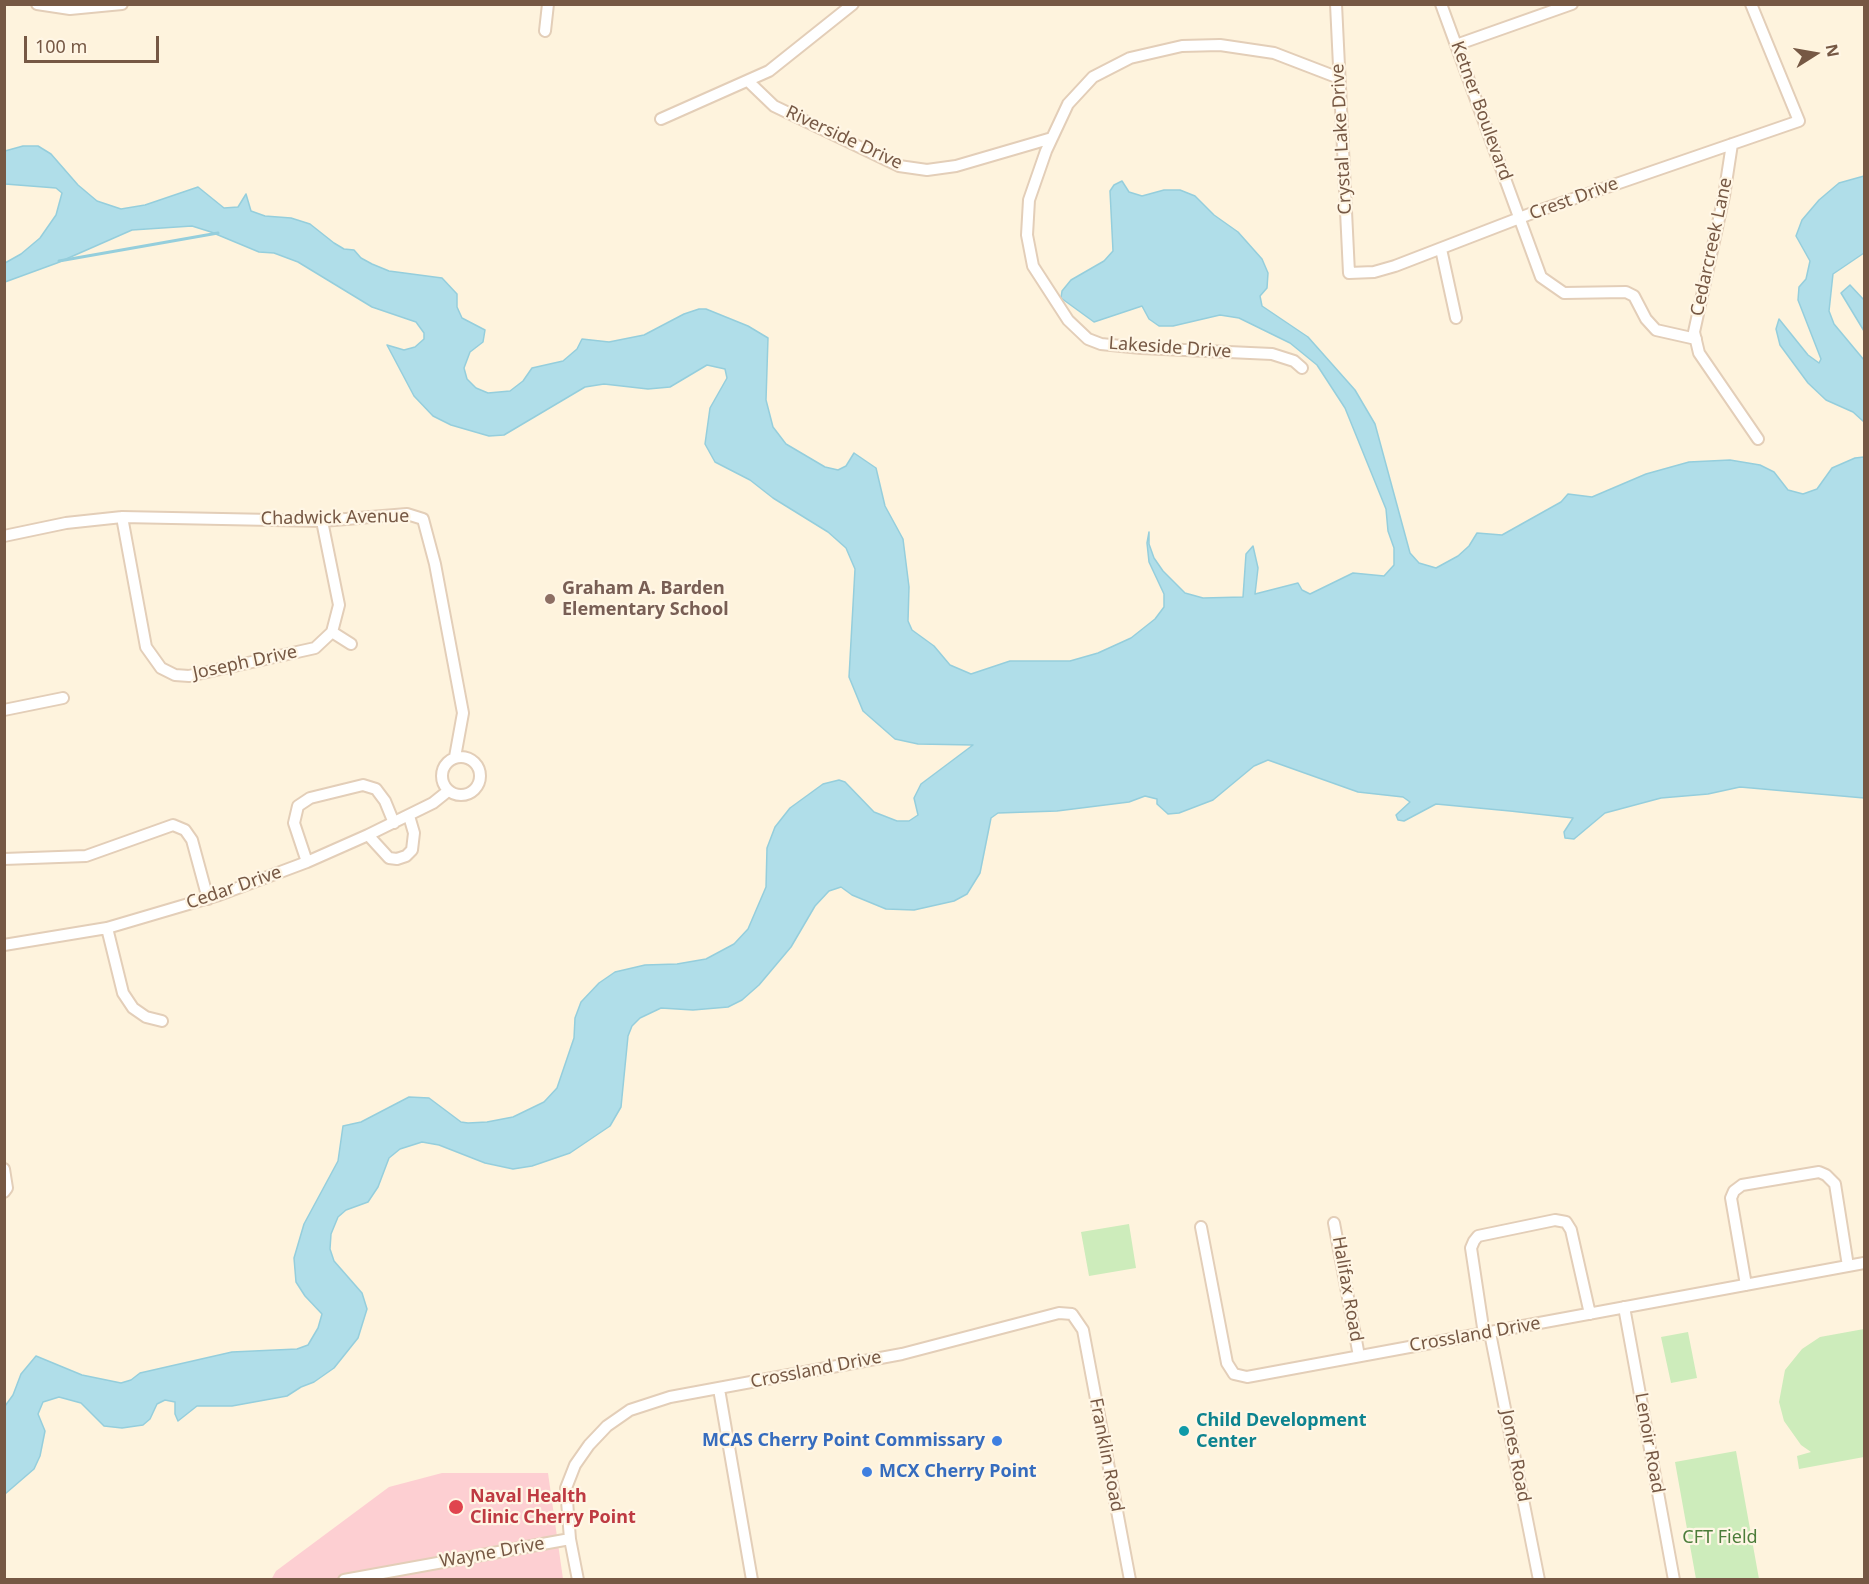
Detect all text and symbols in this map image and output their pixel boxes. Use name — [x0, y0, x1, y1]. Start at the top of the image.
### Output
scale bar — [27, 24, 162, 62]
north arrow — [1785, 24, 1845, 84]
text: 100 m — [35, 34, 87, 58]
street label: Ketner Boulevard — [1446, 38, 1516, 184]
text: N — [1821, 42, 1845, 59]
street label: Crystal Lake Drive — [1327, 63, 1357, 215]
street label: Riverside Drive — [782, 102, 906, 174]
street label: Crest Drive — [1527, 173, 1621, 225]
street label: Cedarcreek Lane — [1687, 176, 1737, 318]
street label: Lakeside Drive — [1108, 333, 1232, 363]
street label: Chadwick Avenue — [261, 506, 409, 530]
place label: Graham A. Barden Elementary School — [562, 578, 729, 620]
marker: Graham A. Barden Elementary School — [543, 592, 557, 606]
street label: Joseph Drive — [191, 641, 299, 685]
street label: Cedar Drive — [184, 862, 284, 914]
street label: Halifax Road — [1327, 1235, 1367, 1343]
street label: Crossland Drive — [1408, 1313, 1542, 1357]
street label: Crossland Drive — [749, 1347, 883, 1393]
street label: Lenoir Road — [1630, 1391, 1668, 1495]
street label: Franklin Road — [1084, 1396, 1128, 1514]
street label: Jones Road — [1495, 1408, 1535, 1504]
place label: Child Development Center — [1196, 1410, 1366, 1452]
marker: Child Development Center — [1177, 1424, 1191, 1438]
place label: MCAS Cherry Point Commissary — [702, 1430, 985, 1452]
marker: MCAS Cherry Point Commissary — [990, 1434, 1004, 1448]
place label: MCX Cherry Point — [879, 1461, 1037, 1483]
marker: MCX Cherry Point — [860, 1465, 874, 1479]
place label: Naval Health Clinic Cherry Point — [470, 1486, 636, 1528]
marker: Naval Health Clinic Cherry Point — [447, 1498, 465, 1516]
park label: CFT Field — [1682, 1527, 1758, 1549]
street label: Wayne Drive — [438, 1533, 546, 1573]

